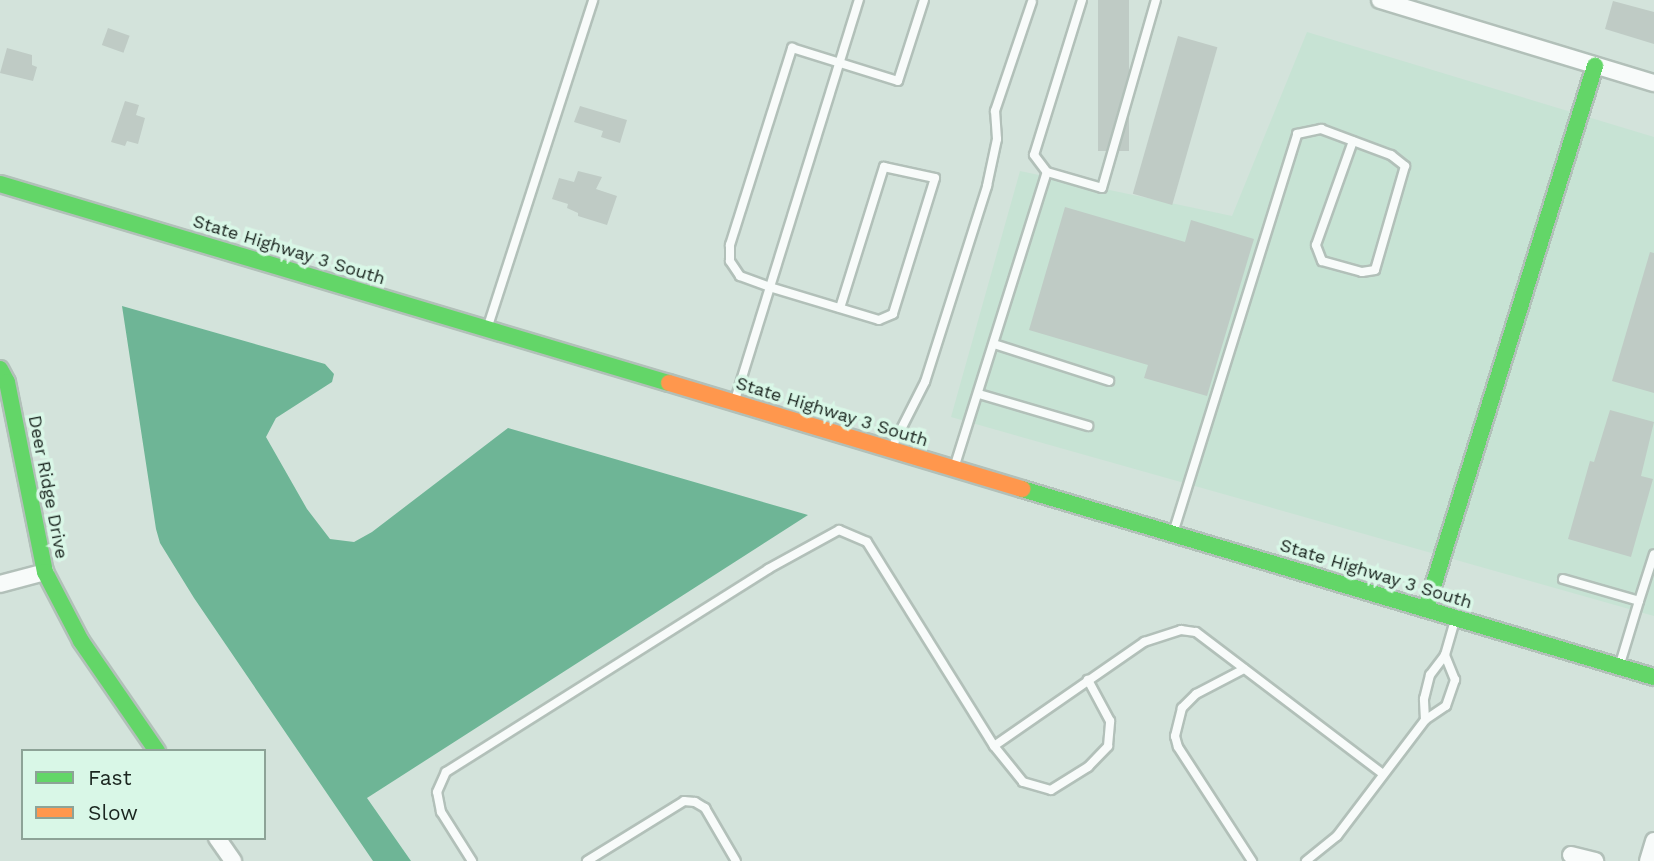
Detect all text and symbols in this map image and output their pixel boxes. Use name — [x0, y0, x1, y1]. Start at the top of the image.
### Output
street label: State Highway 3 South — [190, 210, 388, 290]
street label: State Highway 3 South — [733, 372, 931, 452]
street label: Deer Ridge Drive — [23, 413, 73, 561]
street label: State Highway 3 South — [1277, 534, 1475, 614]
legend — [21, 749, 266, 840]
text: Fast — [88, 765, 132, 790]
text: Slow — [88, 800, 138, 825]

